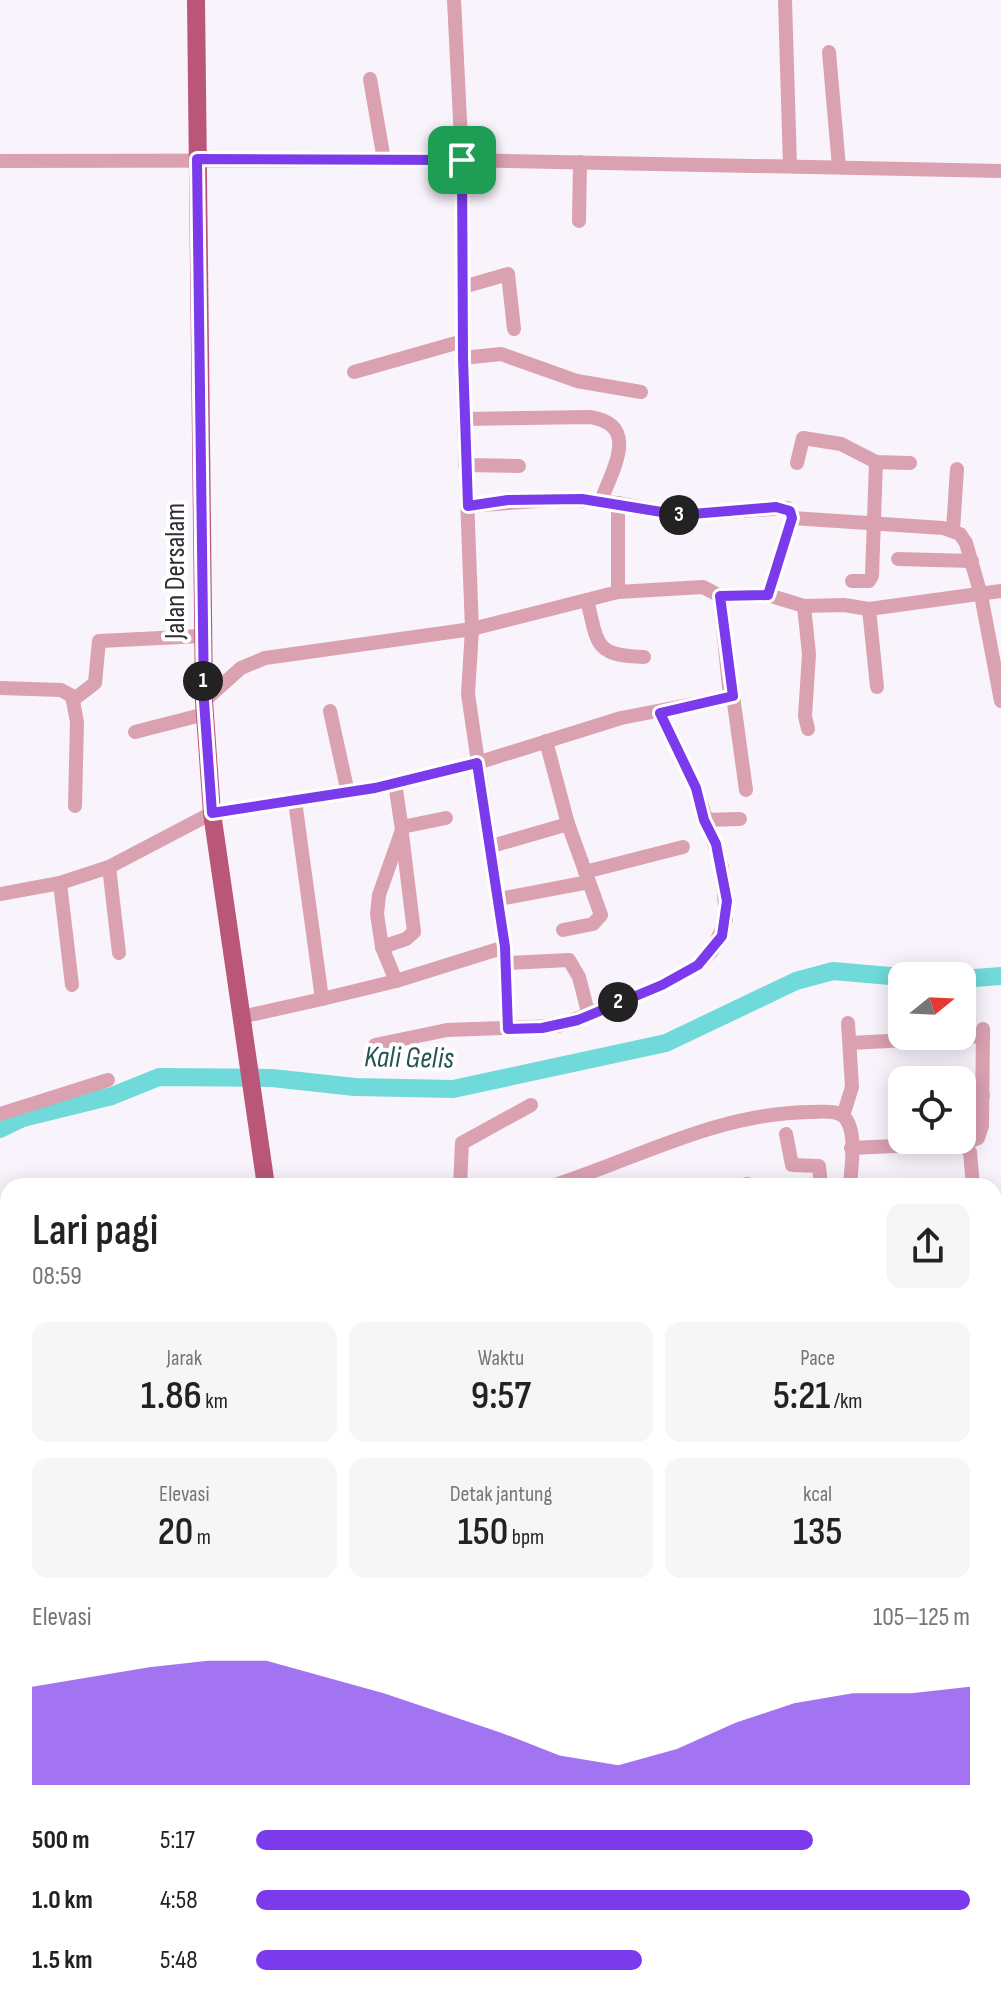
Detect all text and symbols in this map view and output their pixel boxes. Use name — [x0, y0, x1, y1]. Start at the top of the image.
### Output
pin — [428, 126, 496, 194]
icon: arrive — [440, 138, 484, 182]
pin: 3 — [659, 495, 699, 535]
text: 3 — [674, 501, 684, 528]
street label: Jalan Dersalam — [159, 503, 192, 640]
pin: 1 — [183, 661, 223, 701]
text: 1 — [199, 667, 207, 694]
north arrow — [888, 962, 976, 1050]
map controls — [888, 962, 976, 1154]
pin: 2 — [598, 982, 638, 1022]
text: 2 — [613, 988, 623, 1015]
water label: Kali Gelis — [364, 1039, 455, 1077]
button: locate — [888, 1066, 976, 1154]
text: Lari pagi — [32, 1204, 158, 1257]
button: share — [886, 1204, 970, 1288]
text: 08:59 — [32, 1261, 82, 1292]
text: Jarak — [166, 1345, 202, 1372]
text: Waktu — [478, 1345, 524, 1372]
text: Pace — [800, 1345, 835, 1372]
text: 1.86 — [141, 1372, 202, 1420]
text: 9:57 — [471, 1372, 531, 1420]
text: 5:21 — [773, 1372, 830, 1420]
text: km — [202, 1388, 228, 1415]
text: /km — [830, 1388, 862, 1415]
text: Elevasi — [159, 1481, 210, 1508]
text: Detak jantung — [450, 1481, 552, 1508]
text: kcal — [803, 1481, 832, 1508]
text: 20 — [158, 1508, 193, 1556]
text: 150 — [458, 1508, 508, 1556]
text: 135 — [793, 1508, 842, 1556]
text: m — [193, 1524, 211, 1551]
text: bpm — [508, 1524, 544, 1551]
text: Elevasi — [32, 1602, 92, 1633]
text: 105–125 m — [873, 1602, 970, 1633]
text: 500 m — [32, 1825, 89, 1856]
text: 5:17 — [160, 1825, 195, 1856]
text: 1.0 km — [32, 1885, 93, 1916]
text: 4:58 — [160, 1885, 198, 1916]
text: 1.5 km — [32, 1945, 92, 1976]
text: 5:48 — [160, 1945, 198, 1976]

